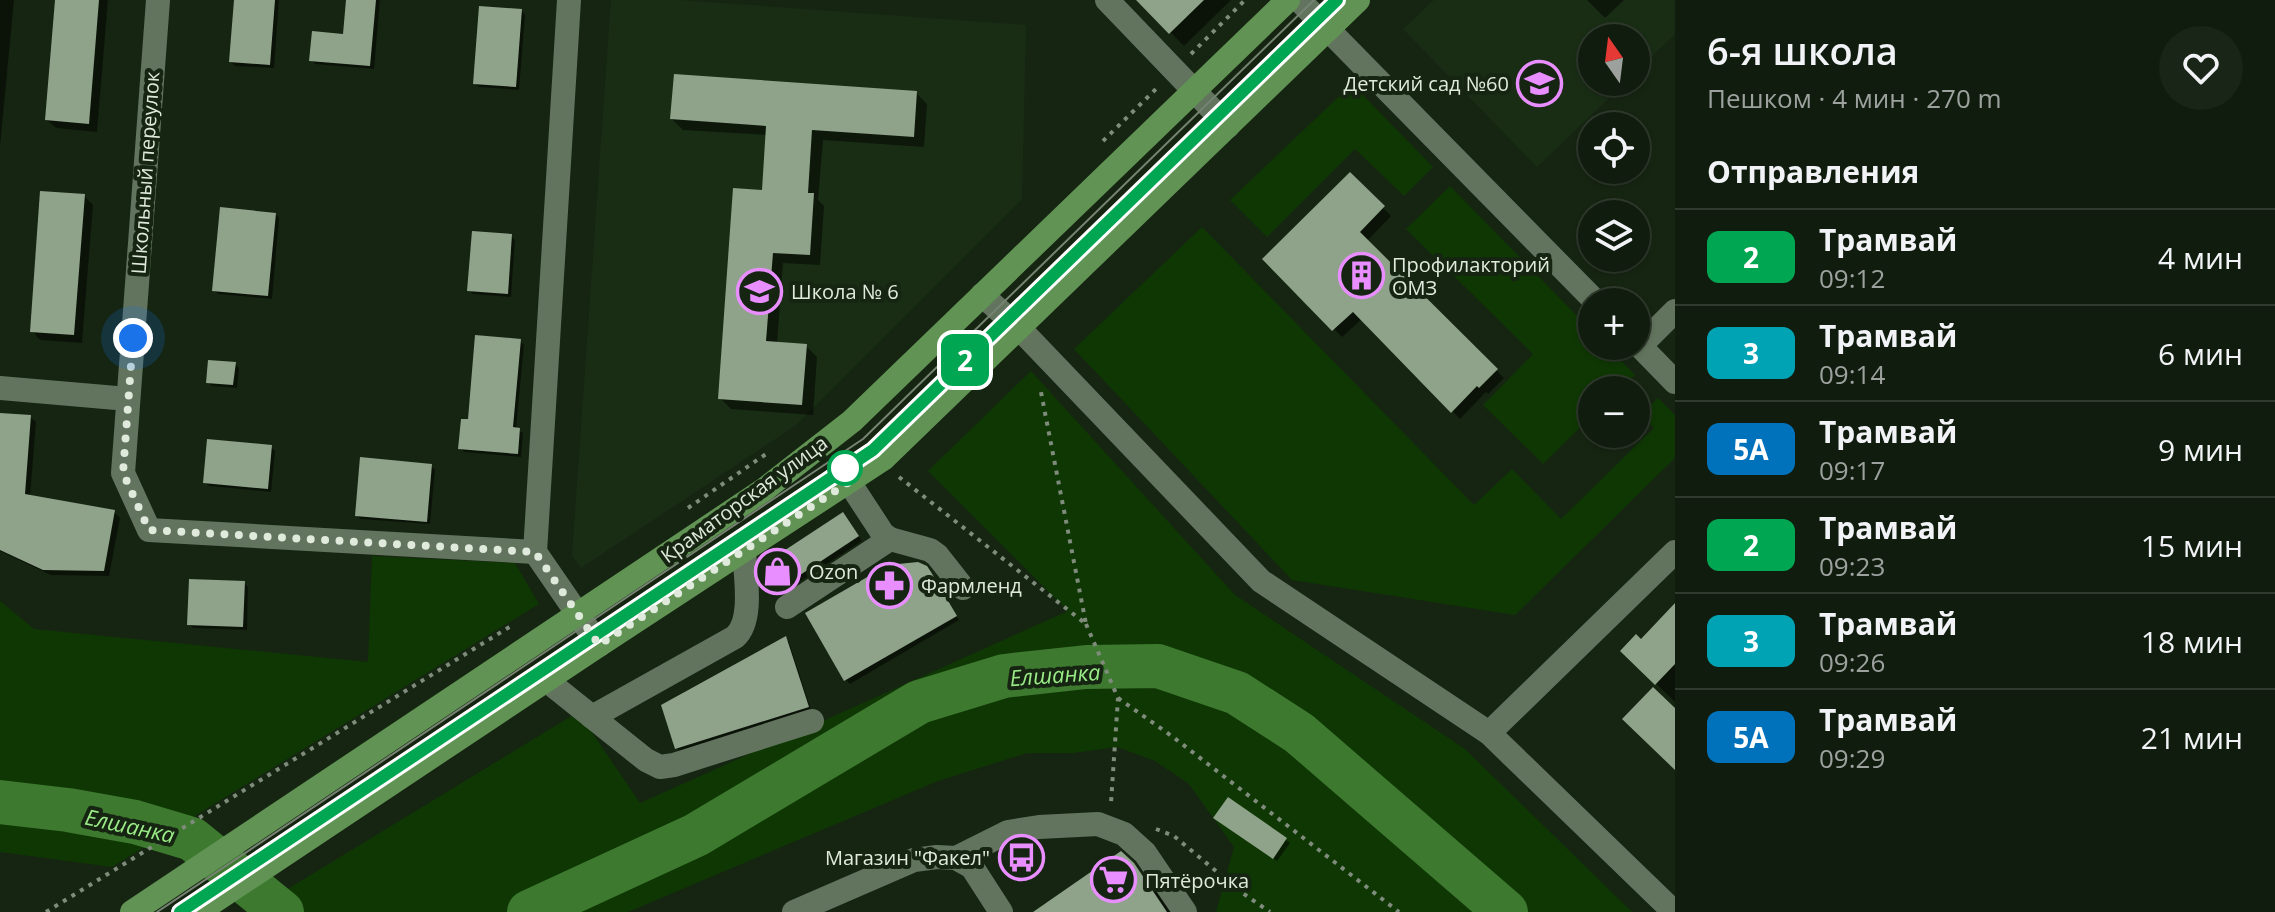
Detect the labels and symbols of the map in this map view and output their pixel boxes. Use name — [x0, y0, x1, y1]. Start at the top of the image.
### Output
north arrow — [1578, 24, 1650, 96]
school or university icon: Детский сад №60 — [1516, 59, 1564, 107]
street label: Школьный переулок — [124, 70, 166, 275]
place label: Детский сад №60 — [1344, 70, 1509, 97]
place label: Профилакторий ОМЗ — [1392, 251, 1550, 301]
building icon: Профилакторий ОМЗ — [1337, 252, 1385, 300]
school or university icon: Школа № 6 — [736, 267, 784, 315]
place label: Школа № 6 — [791, 278, 899, 305]
your location — [113, 318, 153, 358]
line badge: 2 — [939, 334, 991, 386]
street label: Краматорская улица — [655, 429, 833, 569]
unlabelled marker — [828, 451, 862, 485]
shop icon: Ozon — [754, 547, 802, 595]
place label: Ozon — [809, 558, 858, 585]
pharmacy icon: Фармленд — [866, 561, 914, 609]
place label: Фармленд — [921, 572, 1022, 599]
water label: Елшанка — [1009, 656, 1101, 692]
water label: Елшанка — [82, 801, 178, 849]
bus stop icon: Магазин "Факел" — [997, 833, 1045, 881]
place label: Магазин "Факел" — [825, 844, 990, 871]
supermarket icon: Пятёрочка — [1090, 856, 1138, 904]
place label: Пятёрочка — [1145, 867, 1249, 894]

